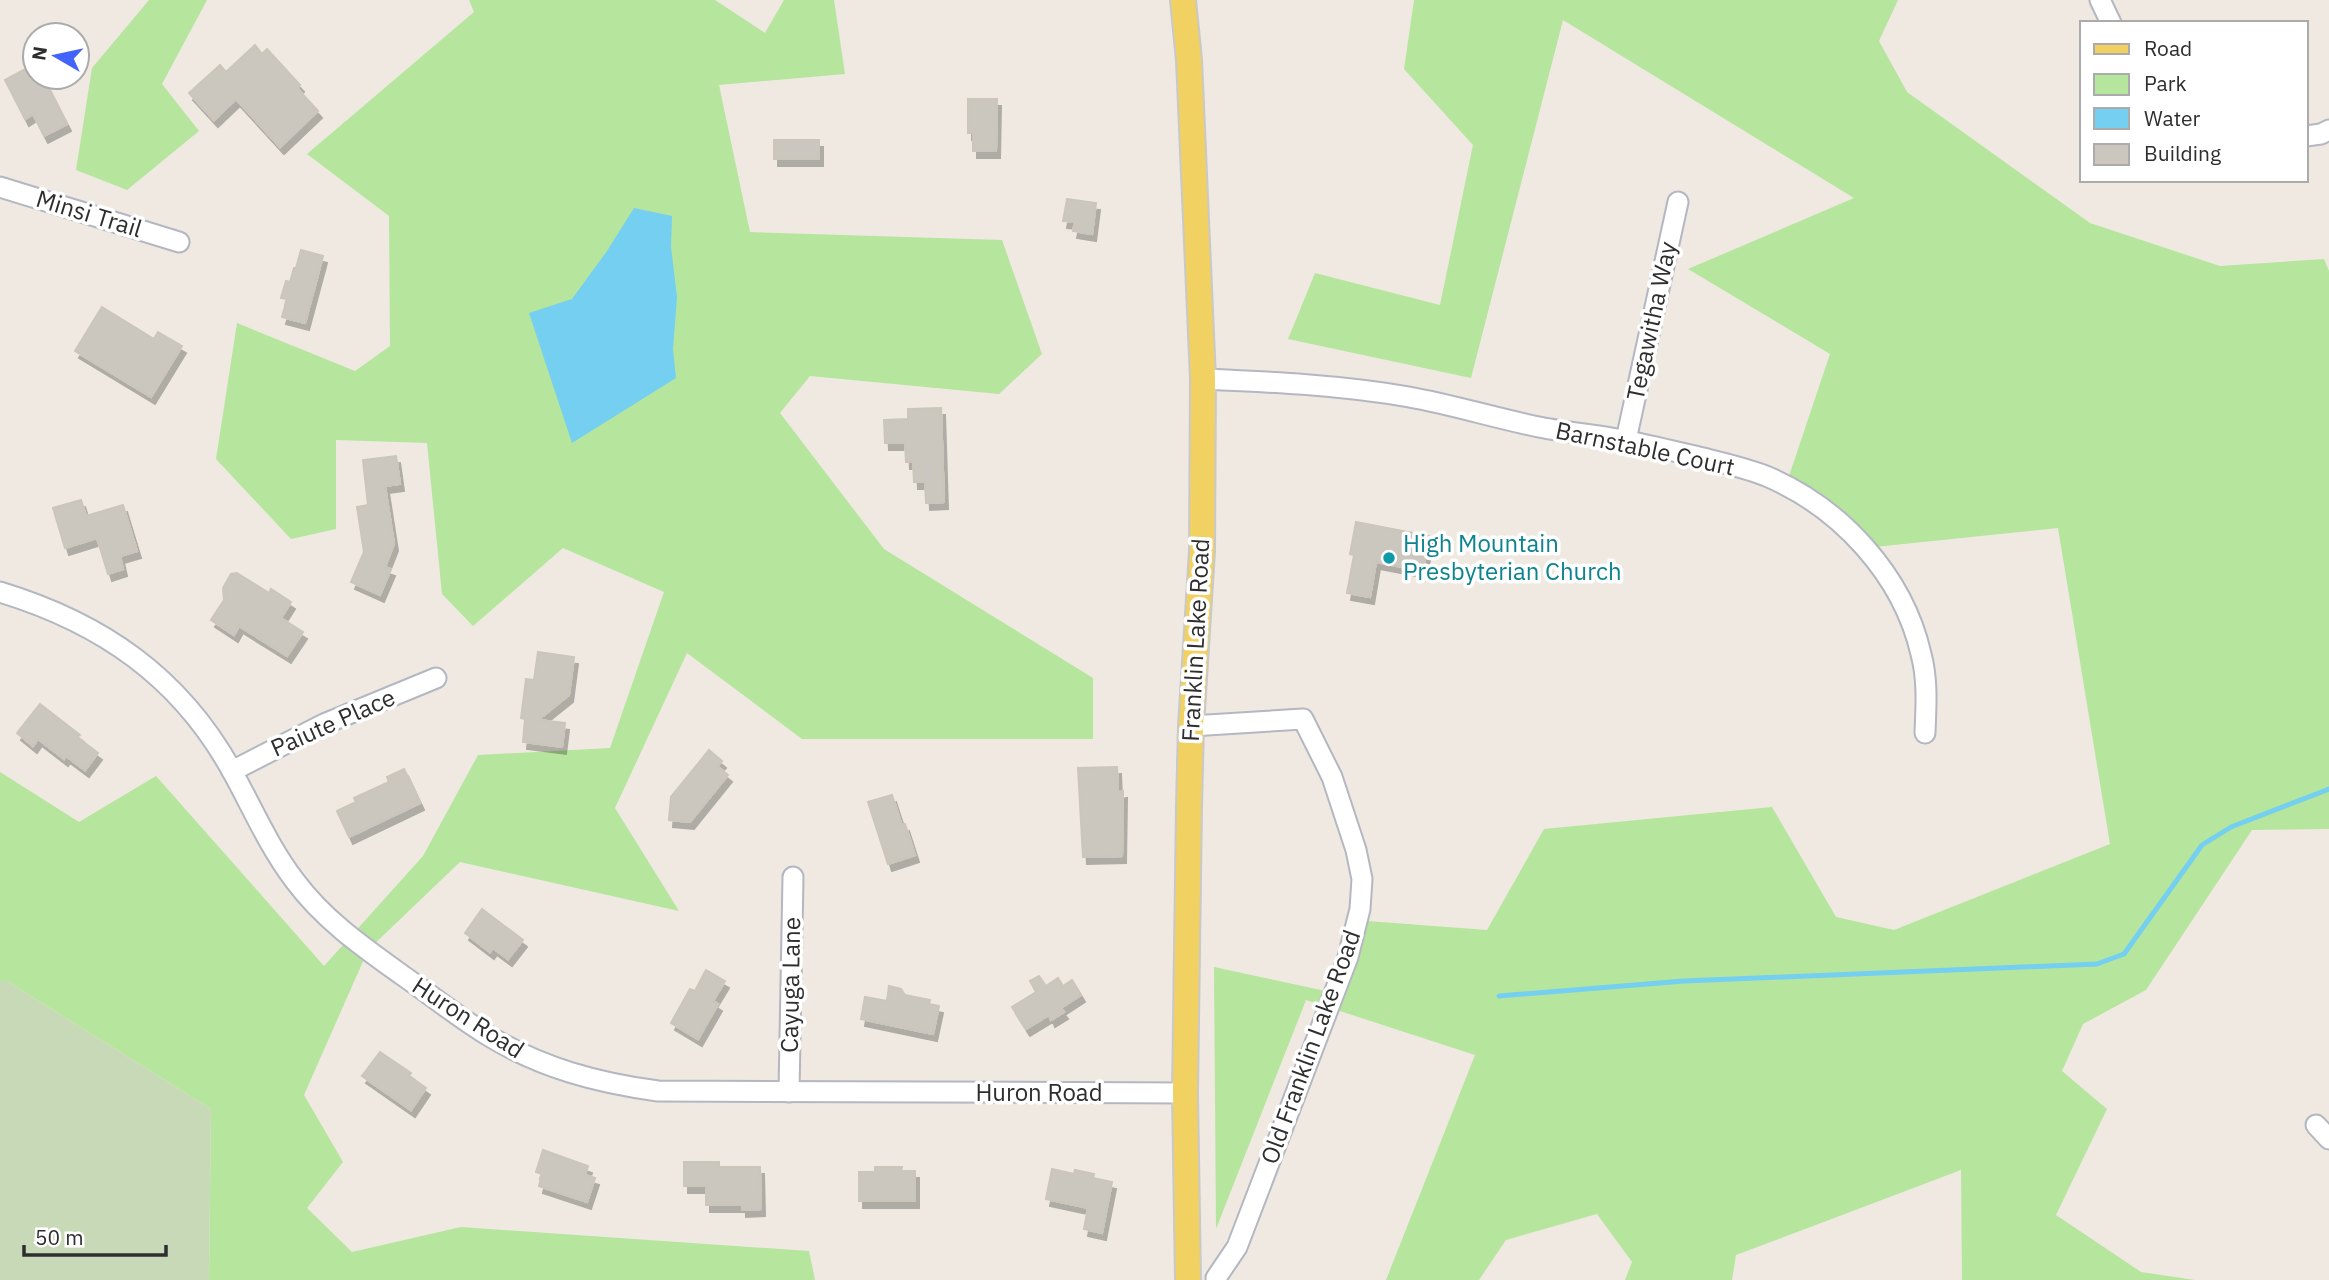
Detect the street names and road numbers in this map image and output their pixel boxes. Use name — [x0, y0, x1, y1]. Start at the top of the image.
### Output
street label: Minsi Trail — [32, 182, 146, 244]
street label: Tegawitha Way — [1619, 238, 1683, 403]
street label: Barnstable Court — [1553, 413, 1738, 483]
street label: Franklin Lake Road — [1174, 537, 1216, 742]
street label: Paiute Place — [265, 680, 400, 764]
street label: Cayuga Lane — [773, 917, 807, 1053]
street label: Old Franklin Lake Road — [1253, 925, 1367, 1168]
street label: Huron Road — [406, 969, 531, 1065]
street label: Huron Road — [975, 1076, 1103, 1108]

